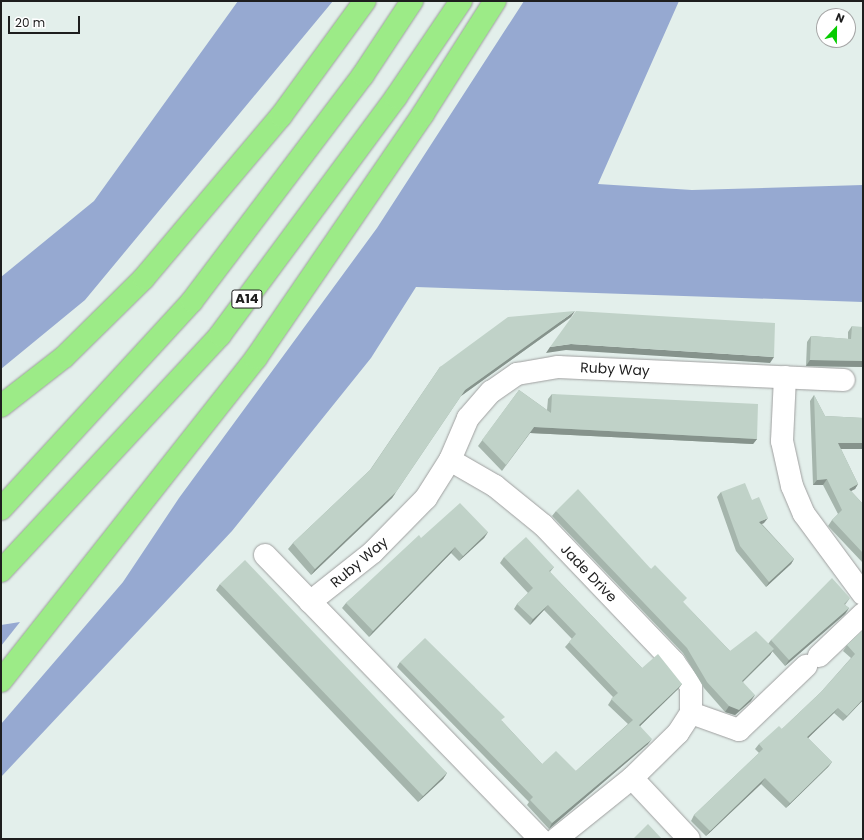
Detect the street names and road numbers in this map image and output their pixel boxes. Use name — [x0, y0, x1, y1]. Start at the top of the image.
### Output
road number: A14 — [231, 288, 263, 310]
street label: Ruby Way — [580, 359, 650, 379]
street label: Ruby Way — [327, 533, 391, 591]
street label: Jade Drive — [557, 541, 621, 605]

